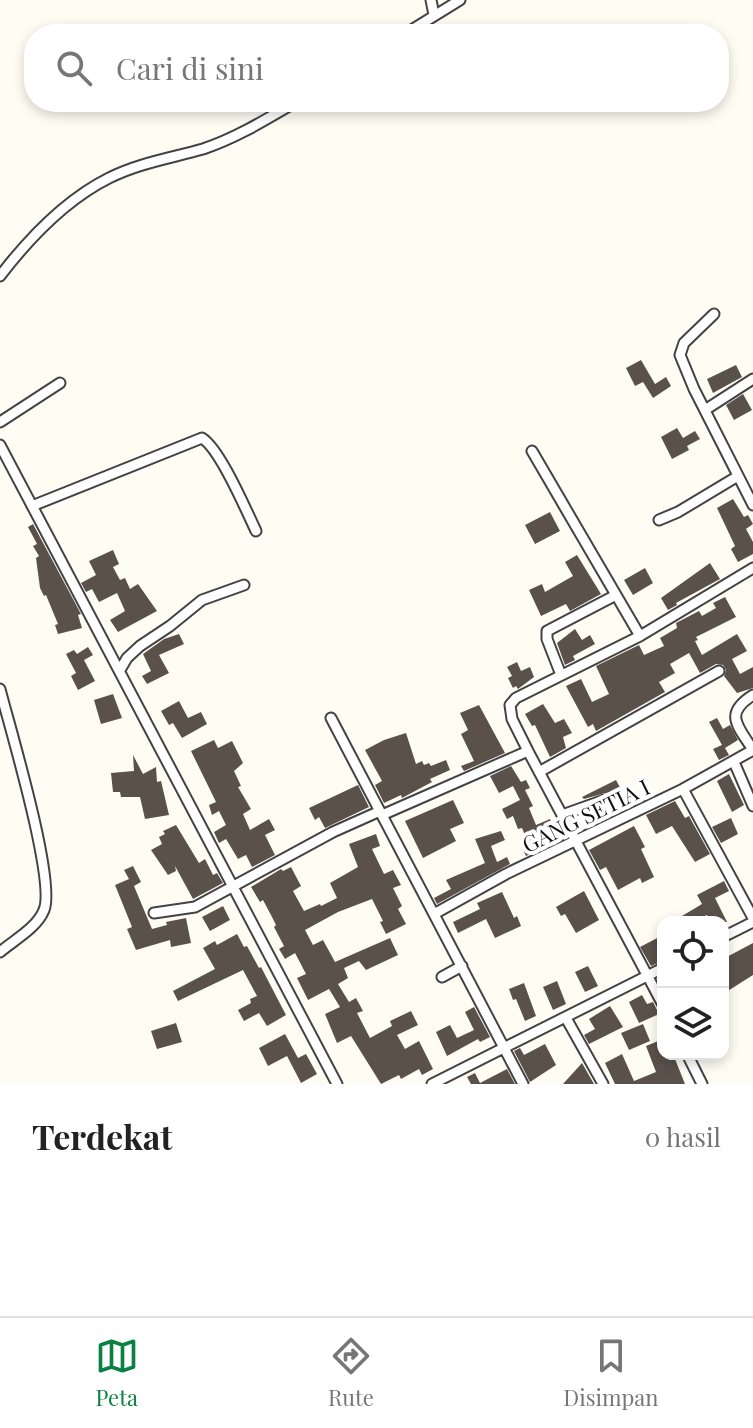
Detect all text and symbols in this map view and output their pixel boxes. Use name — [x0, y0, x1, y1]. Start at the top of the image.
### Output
search box — [24, 24, 729, 112]
icon: search — [52, 46, 96, 90]
text: Cari di sini — [116, 48, 264, 88]
street label: GANG SETIA I — [517, 771, 654, 859]
map controls — [657, 916, 729, 1060]
button: locate — [657, 916, 729, 988]
button: layers — [657, 988, 729, 1060]
text: Terdekat — [32, 1113, 172, 1159]
text: 0 hasil — [645, 1119, 721, 1154]
tab: Peta — [95, 1334, 139, 1412]
tab: Rute — [328, 1334, 374, 1412]
tab: Disimpan — [563, 1334, 658, 1412]

